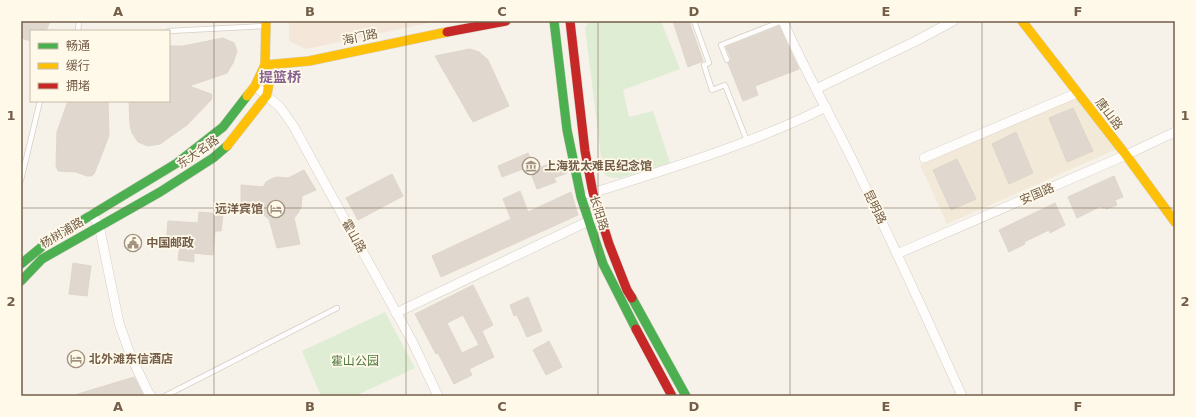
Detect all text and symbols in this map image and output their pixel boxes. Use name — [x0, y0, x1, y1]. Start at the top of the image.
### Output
text: A — [113, 4, 123, 19]
text: B — [305, 4, 315, 19]
text: C — [497, 4, 507, 19]
text: D — [689, 4, 700, 19]
text: E — [882, 4, 890, 19]
text: F — [1074, 4, 1082, 19]
street label: 海门路 — [341, 26, 379, 48]
legend — [30, 30, 170, 102]
text: 畅通 — [66, 39, 90, 53]
text: 缓行 — [66, 59, 90, 73]
district label: 提篮桥 — [259, 69, 301, 85]
text: 拥堵 — [66, 79, 90, 93]
street label: 唐山路 — [1093, 95, 1125, 133]
text: 1 — [6, 108, 16, 123]
text: 1 — [1180, 108, 1190, 123]
street label: 东大名路 — [174, 132, 222, 172]
museum icon: 上海犹太难民纪念馆 — [521, 156, 541, 176]
place label: 上海犹太难民纪念馆 — [544, 159, 652, 173]
street label: 安国路 — [1018, 181, 1056, 207]
street label: 昆明路 — [861, 188, 889, 226]
street label: 长阳路 — [587, 194, 611, 232]
hotel icon: 远洋宾馆 — [266, 199, 286, 219]
place label: 远洋宾馆 — [215, 202, 263, 216]
street label: 杨树浦路 — [38, 215, 86, 251]
street label: 霍山路 — [339, 217, 369, 255]
public building icon: 中国邮政 — [123, 233, 143, 253]
place label: 中国邮政 — [146, 236, 194, 250]
text: 2 — [6, 294, 16, 309]
text: 2 — [1180, 294, 1190, 309]
hotel icon: 北外滩东信酒店 — [66, 349, 86, 369]
place label: 北外滩东信酒店 — [89, 352, 173, 366]
park label: 霍山公园 — [331, 354, 379, 368]
text: A — [113, 399, 123, 414]
text: B — [305, 399, 315, 414]
text: C — [497, 399, 507, 414]
text: D — [689, 399, 700, 414]
text: E — [882, 399, 890, 414]
text: F — [1074, 399, 1082, 414]

